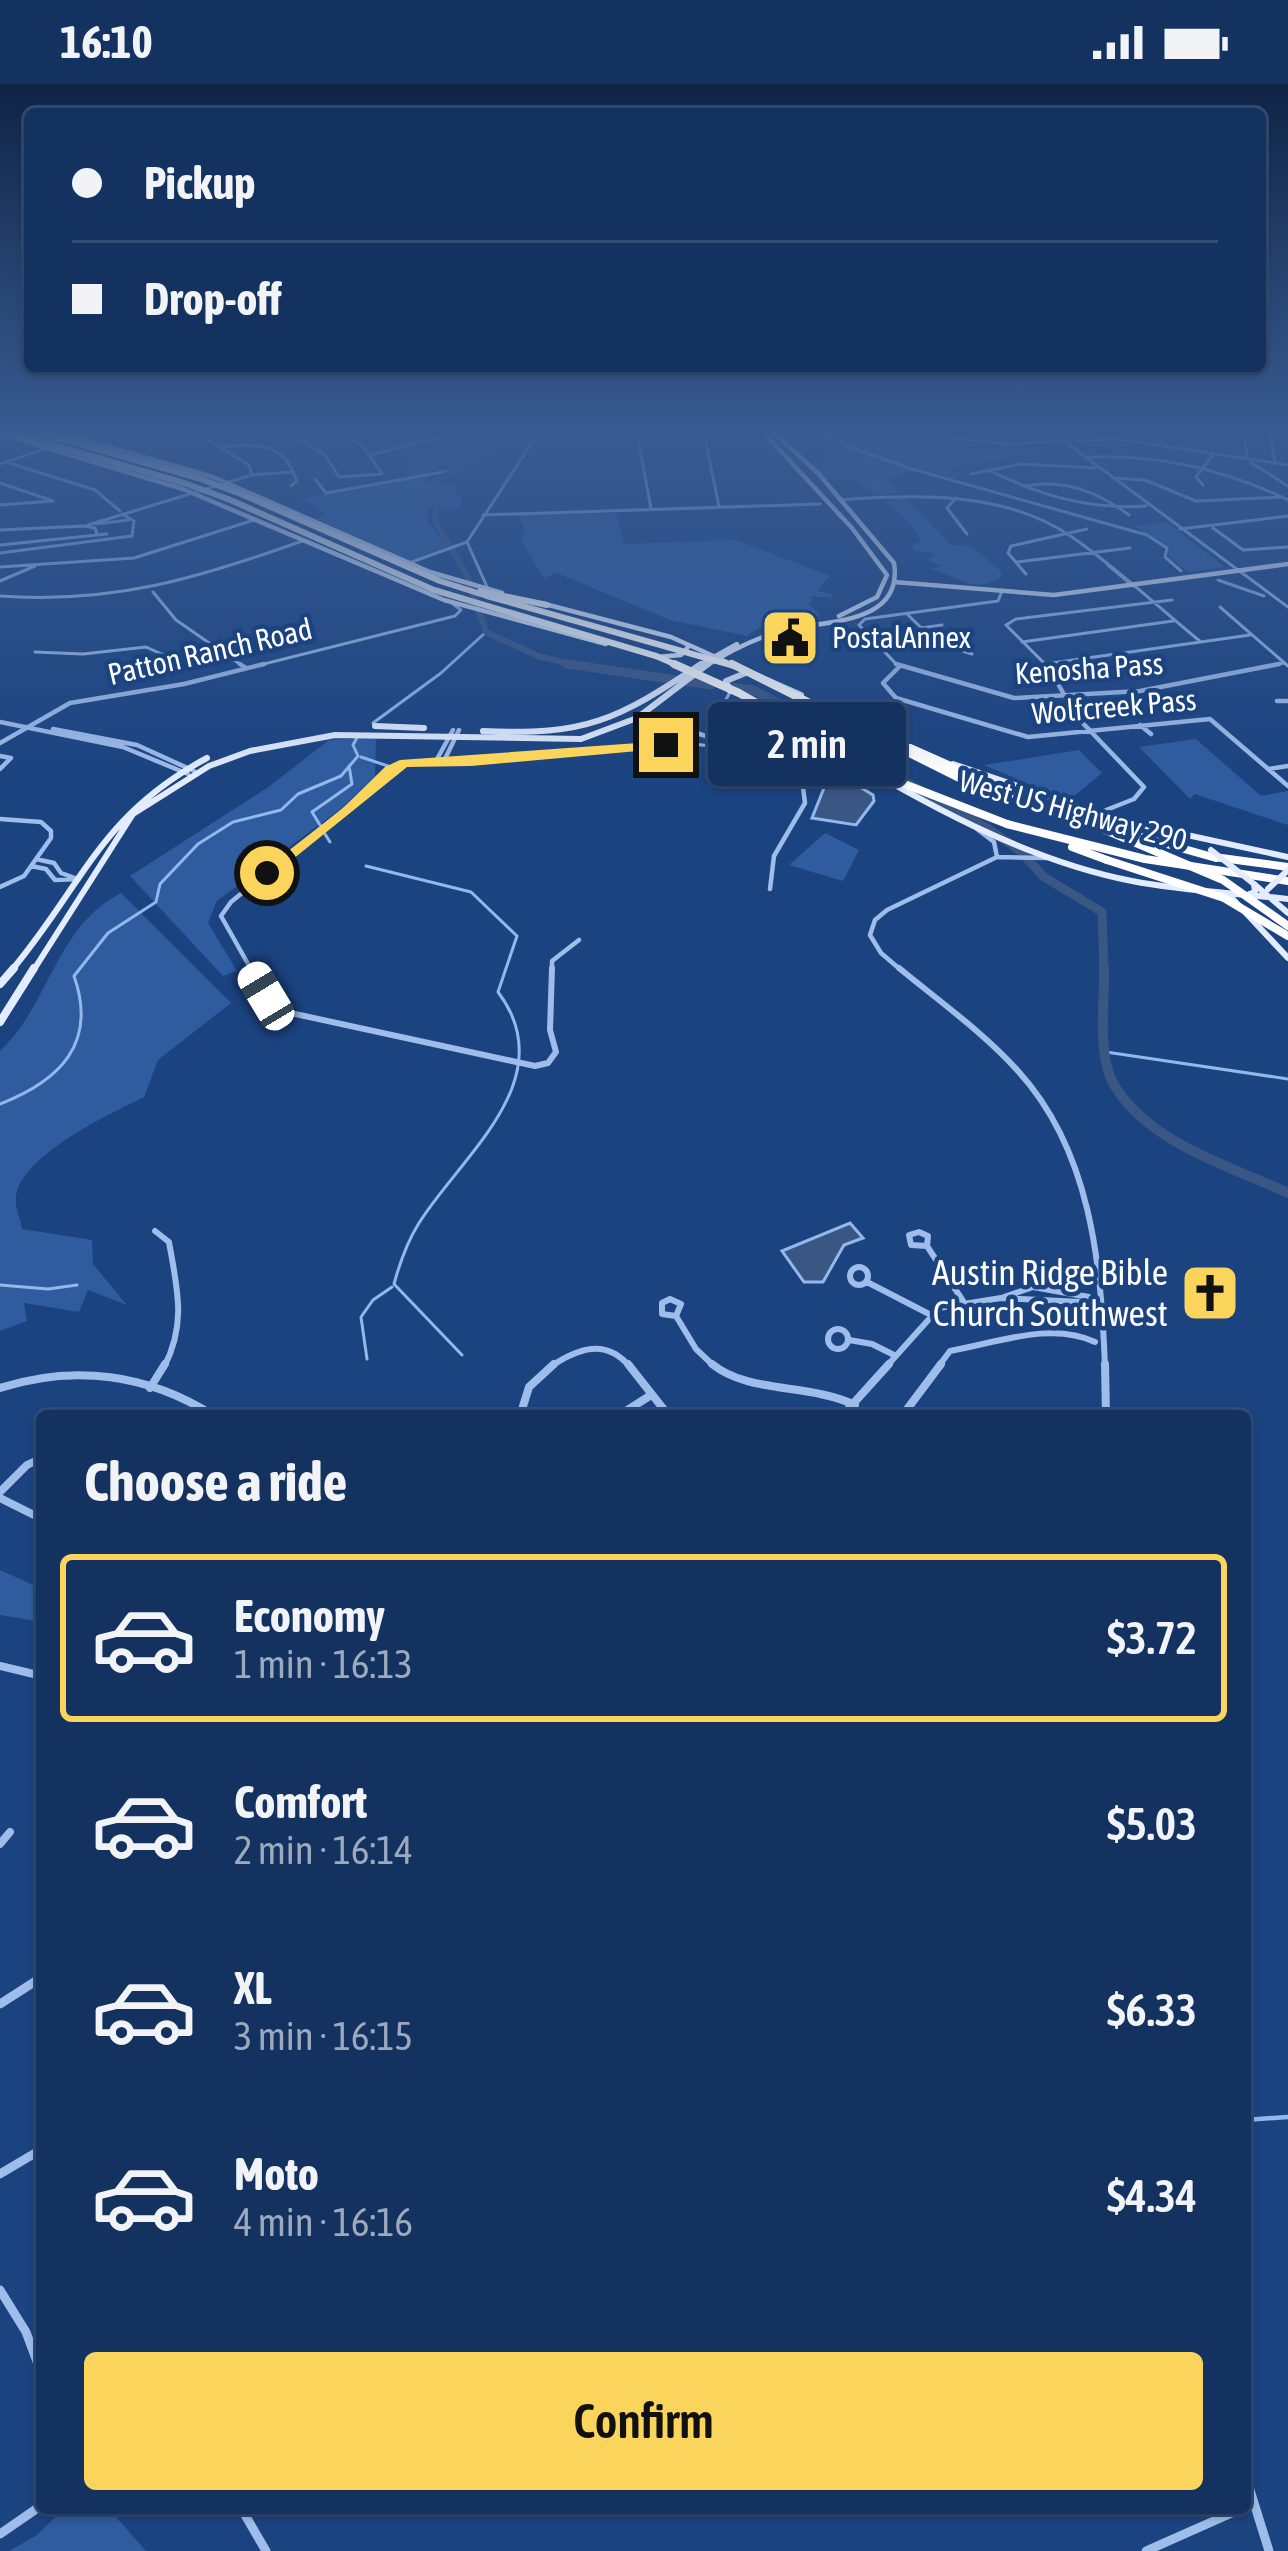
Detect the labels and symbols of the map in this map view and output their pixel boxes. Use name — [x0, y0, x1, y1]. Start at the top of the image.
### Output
public building icon: PostalAnnex — [759, 607, 821, 669]
street label: Patton Ranch Road — [104, 611, 315, 691]
place label: PostalAnnex — [832, 620, 971, 654]
street label: Kenosha Pass — [1014, 646, 1164, 690]
street label: Wolfcreek Pass — [1030, 682, 1197, 730]
callout: 2 min — [708, 703, 906, 787]
route end — [639, 718, 693, 772]
street label: West US Highway 290 — [956, 763, 1191, 857]
route start — [240, 846, 294, 900]
car — [232, 956, 300, 1036]
place label: Austin Ridge Bible Church Southwest — [932, 1251, 1168, 1334]
church icon: Austin Ridge Bible Church Southwest — [1179, 1262, 1241, 1324]

